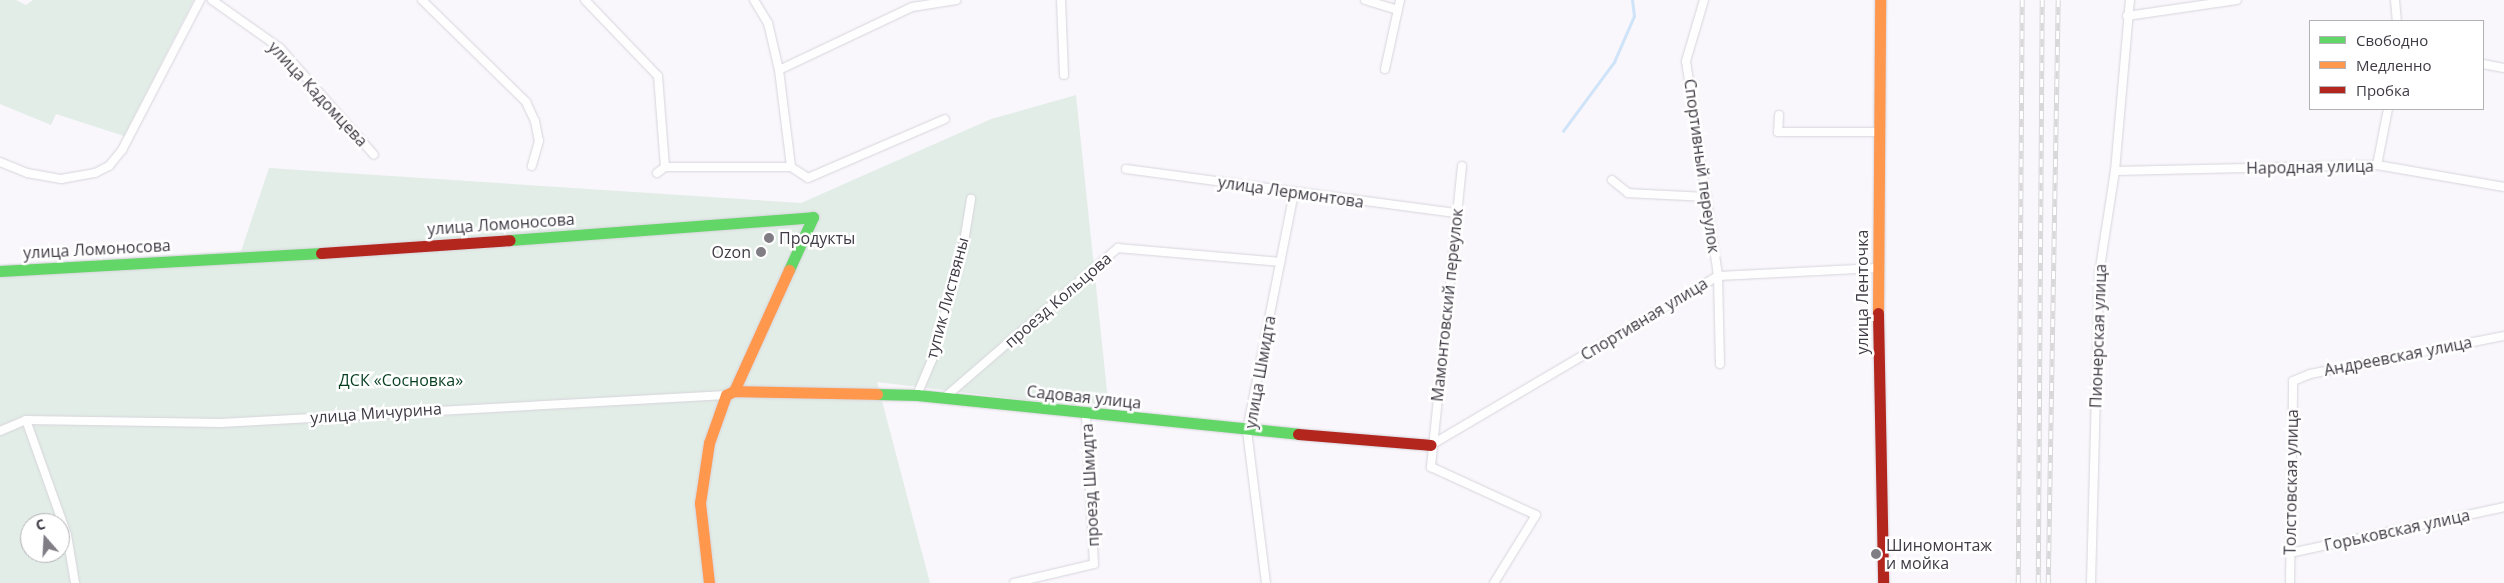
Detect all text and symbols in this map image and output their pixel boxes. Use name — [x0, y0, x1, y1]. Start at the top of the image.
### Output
legend — [2309, 20, 2484, 110]
text: Свободно — [2356, 30, 2428, 50]
street label: улица Кадомцева — [264, 37, 372, 151]
text: Медленно — [2356, 55, 2432, 75]
street label: Спортивный переулок — [1680, 78, 1724, 254]
text: Пробка — [2356, 80, 2410, 100]
street label: Народная улица — [2246, 156, 2374, 178]
street label: улица Лермонтова — [1217, 172, 1365, 212]
street label: Мамонтовский переулок — [1427, 207, 1467, 403]
street label: улица Ломоносова — [427, 209, 575, 239]
place label: Продукты — [779, 228, 855, 248]
street label: улица Ленточка — [1852, 230, 1872, 354]
marker: Продукты — [763, 232, 775, 244]
street label: тупик Листвяны — [922, 235, 972, 361]
street label: улица Ломоносова — [23, 236, 171, 262]
place label: Ozon — [712, 242, 751, 262]
marker: Ozon — [755, 246, 767, 258]
street label: проезд Кольцова — [1001, 248, 1115, 352]
street label: Пионерская улица — [2086, 263, 2110, 409]
street label: Спортивная улица — [1577, 274, 1711, 364]
street label: улица Шмидта — [1241, 314, 1279, 430]
street label: Андреевская улица — [2322, 332, 2474, 380]
park label: ДСК «Сосновка» — [339, 370, 463, 390]
street label: Садовая улица — [1026, 381, 1142, 413]
street label: улица Мичурина — [310, 399, 442, 427]
street label: Толстовская улица — [2280, 409, 2302, 555]
street label: проезд Шмидта — [1077, 423, 1103, 547]
street label: Горьковская улица — [2322, 505, 2472, 555]
north arrow — [20, 513, 70, 563]
text: С — [33, 514, 48, 535]
place label: Шиномонтаж и мойка — [1886, 535, 1992, 573]
marker: Шиномонтаж и мойка — [1870, 548, 1882, 560]

